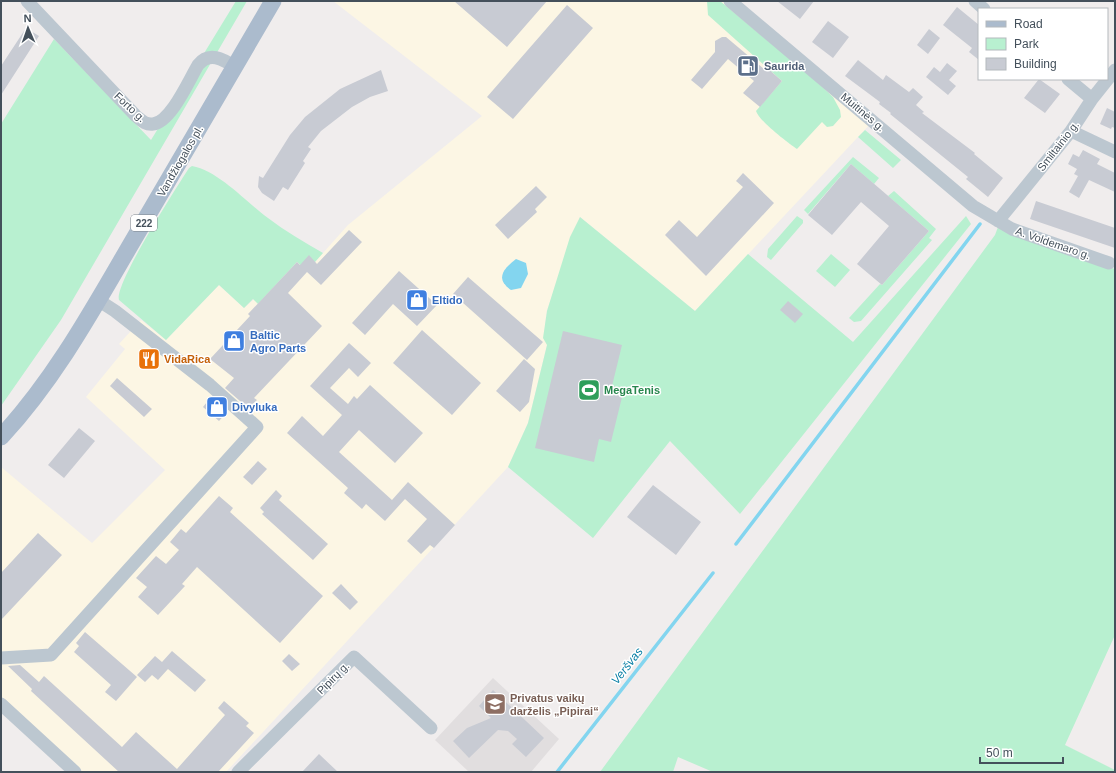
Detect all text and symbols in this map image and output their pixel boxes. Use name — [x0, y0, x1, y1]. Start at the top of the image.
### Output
north arrow — [8, 8, 48, 48]
legend — [978, 8, 1108, 80]
text: N — [23, 12, 32, 24]
text: Road — [1014, 17, 1043, 31]
text: Park — [1014, 37, 1040, 51]
fuel station icon: Saurida — [735, 53, 761, 79]
text: Building — [1014, 57, 1057, 71]
place label: Saurida — [764, 60, 805, 72]
street label: Forto g. — [112, 90, 148, 124]
street label: Muitinės g. — [839, 90, 887, 134]
street label: Smiltainio g. — [1035, 119, 1081, 173]
street label: Vandžiogalos pl. — [155, 123, 205, 199]
road number: 222 — [131, 215, 157, 231]
street label: A. Voldemaro g. — [1014, 225, 1092, 261]
shop icon: Eltido — [404, 287, 430, 313]
place label: Eltido — [432, 294, 463, 306]
shop icon: Baltic Agro Parts — [221, 328, 247, 354]
place label: Baltic Agro Parts — [250, 329, 306, 354]
restaurant icon: VidaRica — [136, 346, 162, 372]
place label: VidaRica — [164, 353, 211, 365]
sports icon: MegaTenis — [576, 377, 602, 403]
place label: MegaTenis — [604, 384, 660, 396]
shop icon: Divyluka — [204, 394, 230, 420]
place label: Divyluka — [232, 401, 278, 413]
water label: Veršvas — [608, 645, 646, 687]
street label: Pipirų g. — [314, 659, 352, 697]
school or university icon: Privatus vaikų darželis „Pipirai“ — [482, 691, 508, 717]
place label: Privatus vaikų darželis „Pipirai“ — [510, 692, 599, 717]
scale bar — [980, 739, 1063, 765]
text: 50 m — [986, 746, 1013, 760]

